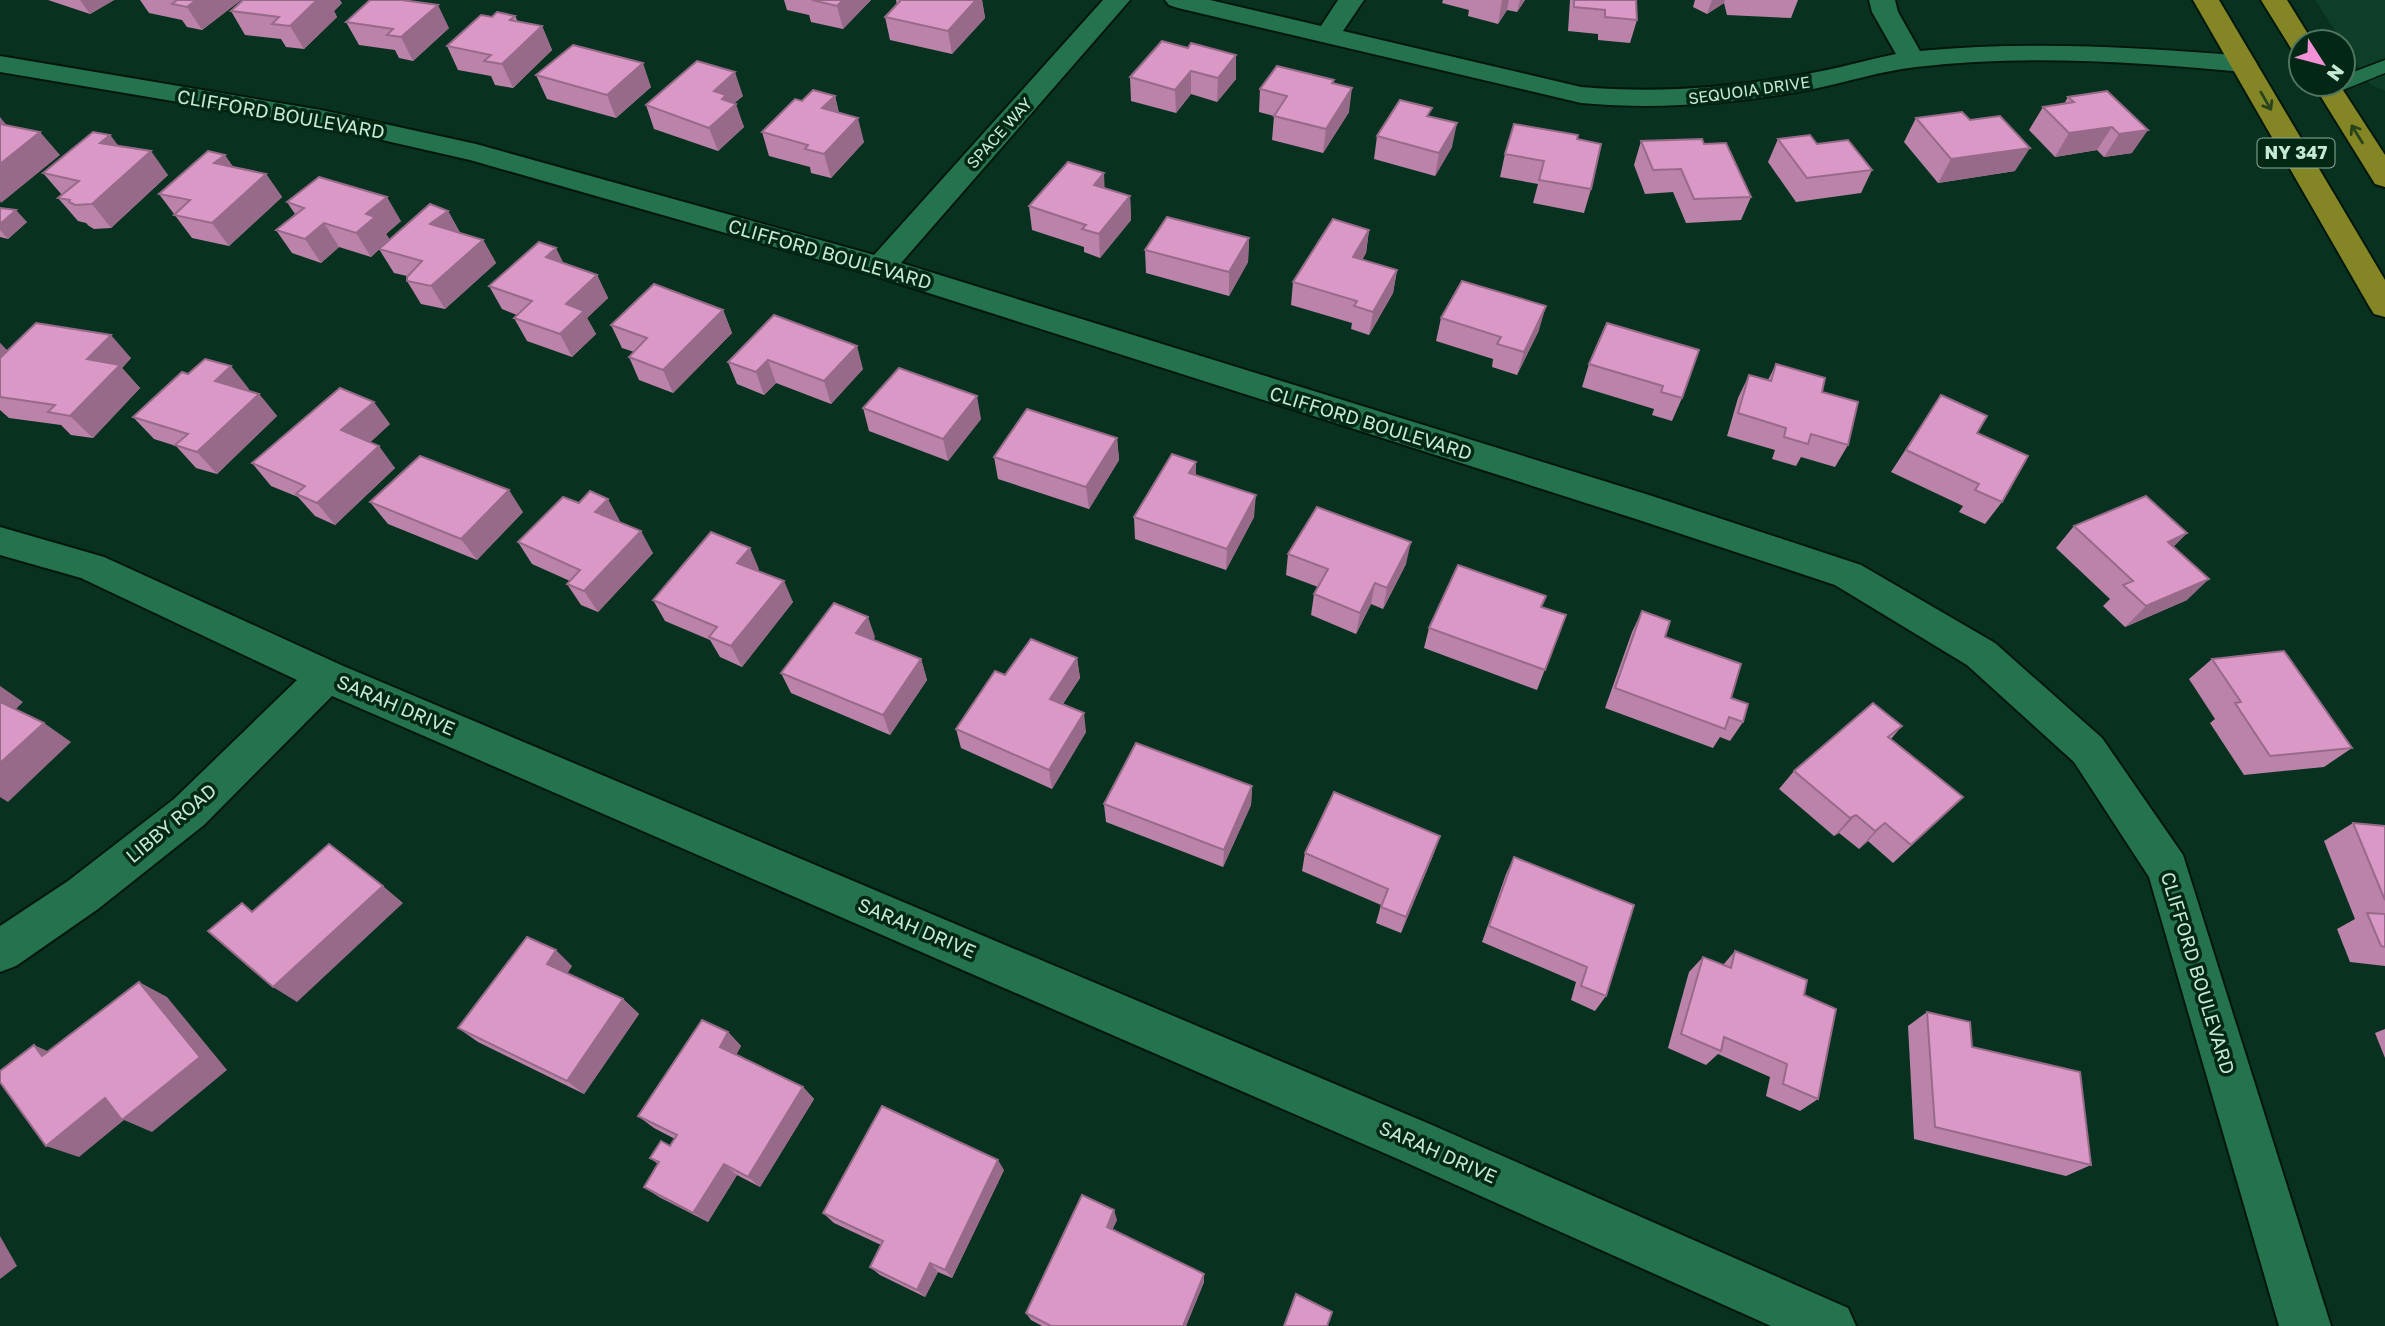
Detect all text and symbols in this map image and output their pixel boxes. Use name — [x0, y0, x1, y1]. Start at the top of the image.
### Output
north arrow — [2287, 28, 2357, 98]
text: N — [2323, 61, 2350, 86]
street label: SEQUOIA DRIVE — [1687, 72, 1811, 108]
street label: CLIFFORD BOULEVARD — [175, 84, 387, 143]
one-way arrow — [2260, 90, 2273, 111]
street label: SPACE WAY — [962, 93, 1036, 172]
one-way arrow — [2350, 124, 2364, 144]
road number: NY 347 — [2258, 138, 2334, 168]
street label: CLIFFORD BOULEVARD — [726, 213, 934, 294]
street label: CLIFFORD BOULEVARD — [1267, 381, 1475, 464]
street label: SARAH DRIVE — [334, 669, 459, 740]
street label: LIBBY ROAD — [121, 778, 221, 867]
street label: CLIFFORD BOULEVARD — [2157, 869, 2240, 1077]
street label: SARAH DRIVE — [855, 892, 980, 963]
street label: SARAH DRIVE — [1376, 1115, 1500, 1188]

